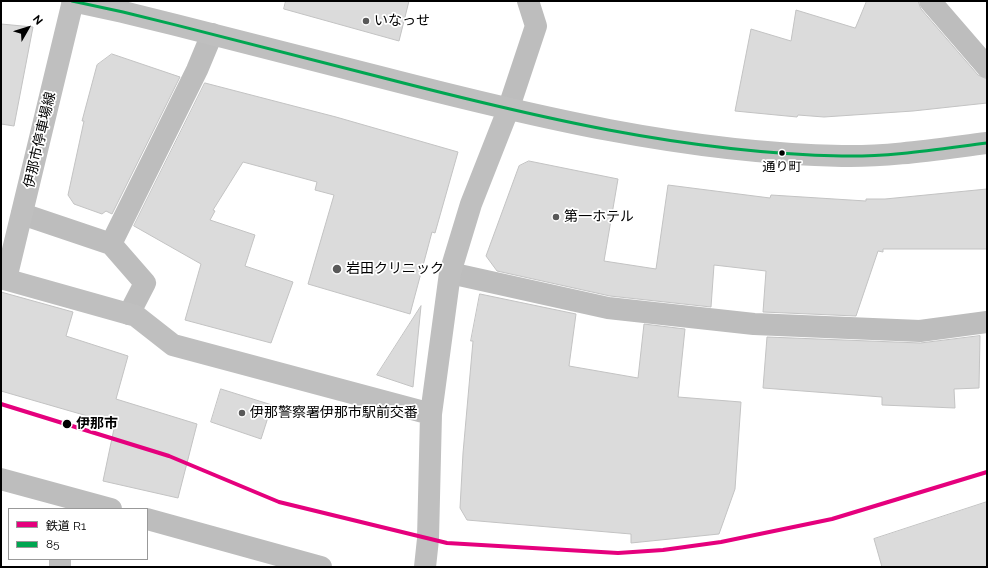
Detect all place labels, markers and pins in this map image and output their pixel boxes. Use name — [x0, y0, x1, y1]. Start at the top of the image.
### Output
place label: いなっせ — [374, 13, 430, 29]
marker: いなっせ — [361, 16, 371, 26]
marker: 通り町 — [777, 148, 787, 158]
place label: 通り町 — [763, 159, 801, 175]
place label: 第一ホテル — [564, 209, 634, 225]
marker: 第一ホテル — [551, 212, 561, 222]
place label: 岩田クリニック — [346, 261, 444, 277]
marker: 岩田クリニック — [331, 263, 343, 275]
place label: 伊那警察署伊那市駅前交番 — [250, 405, 418, 421]
marker: 伊那警察署伊那市駅前交番 — [237, 408, 247, 418]
place label: 伊那市 — [76, 416, 118, 432]
marker: 伊那市 — [61, 418, 73, 430]

